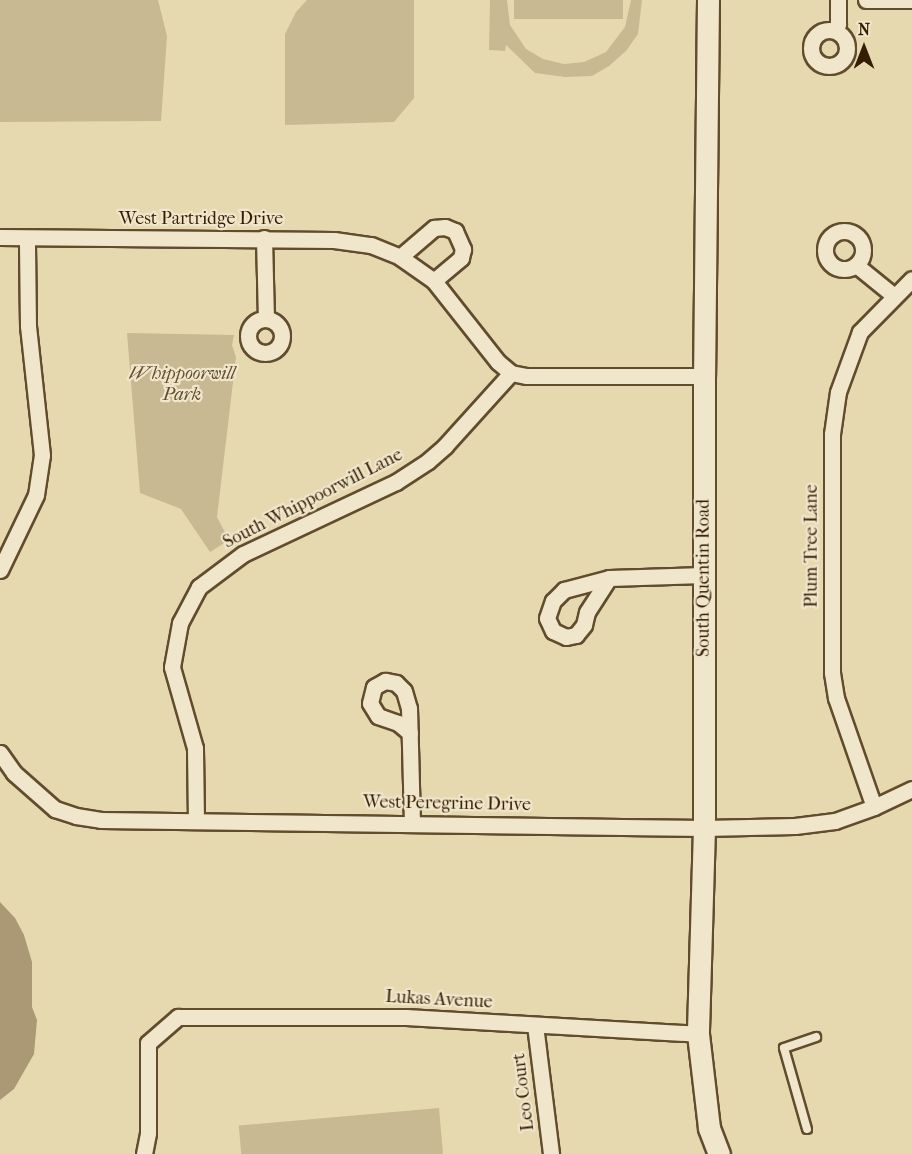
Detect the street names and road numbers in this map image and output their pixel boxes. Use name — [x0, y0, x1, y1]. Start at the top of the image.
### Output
street label: West Partridge Drive — [119, 208, 283, 230]
street label: South Whippoorwill Lane — [220, 444, 406, 554]
street label: Plum Tree Lane — [801, 484, 823, 608]
street label: South Quentin Road — [693, 499, 715, 657]
street label: West Peregrine Drive — [363, 792, 531, 816]
street label: Lukas Avenue — [385, 986, 493, 1014]
street label: Leo Court — [509, 1052, 539, 1132]

